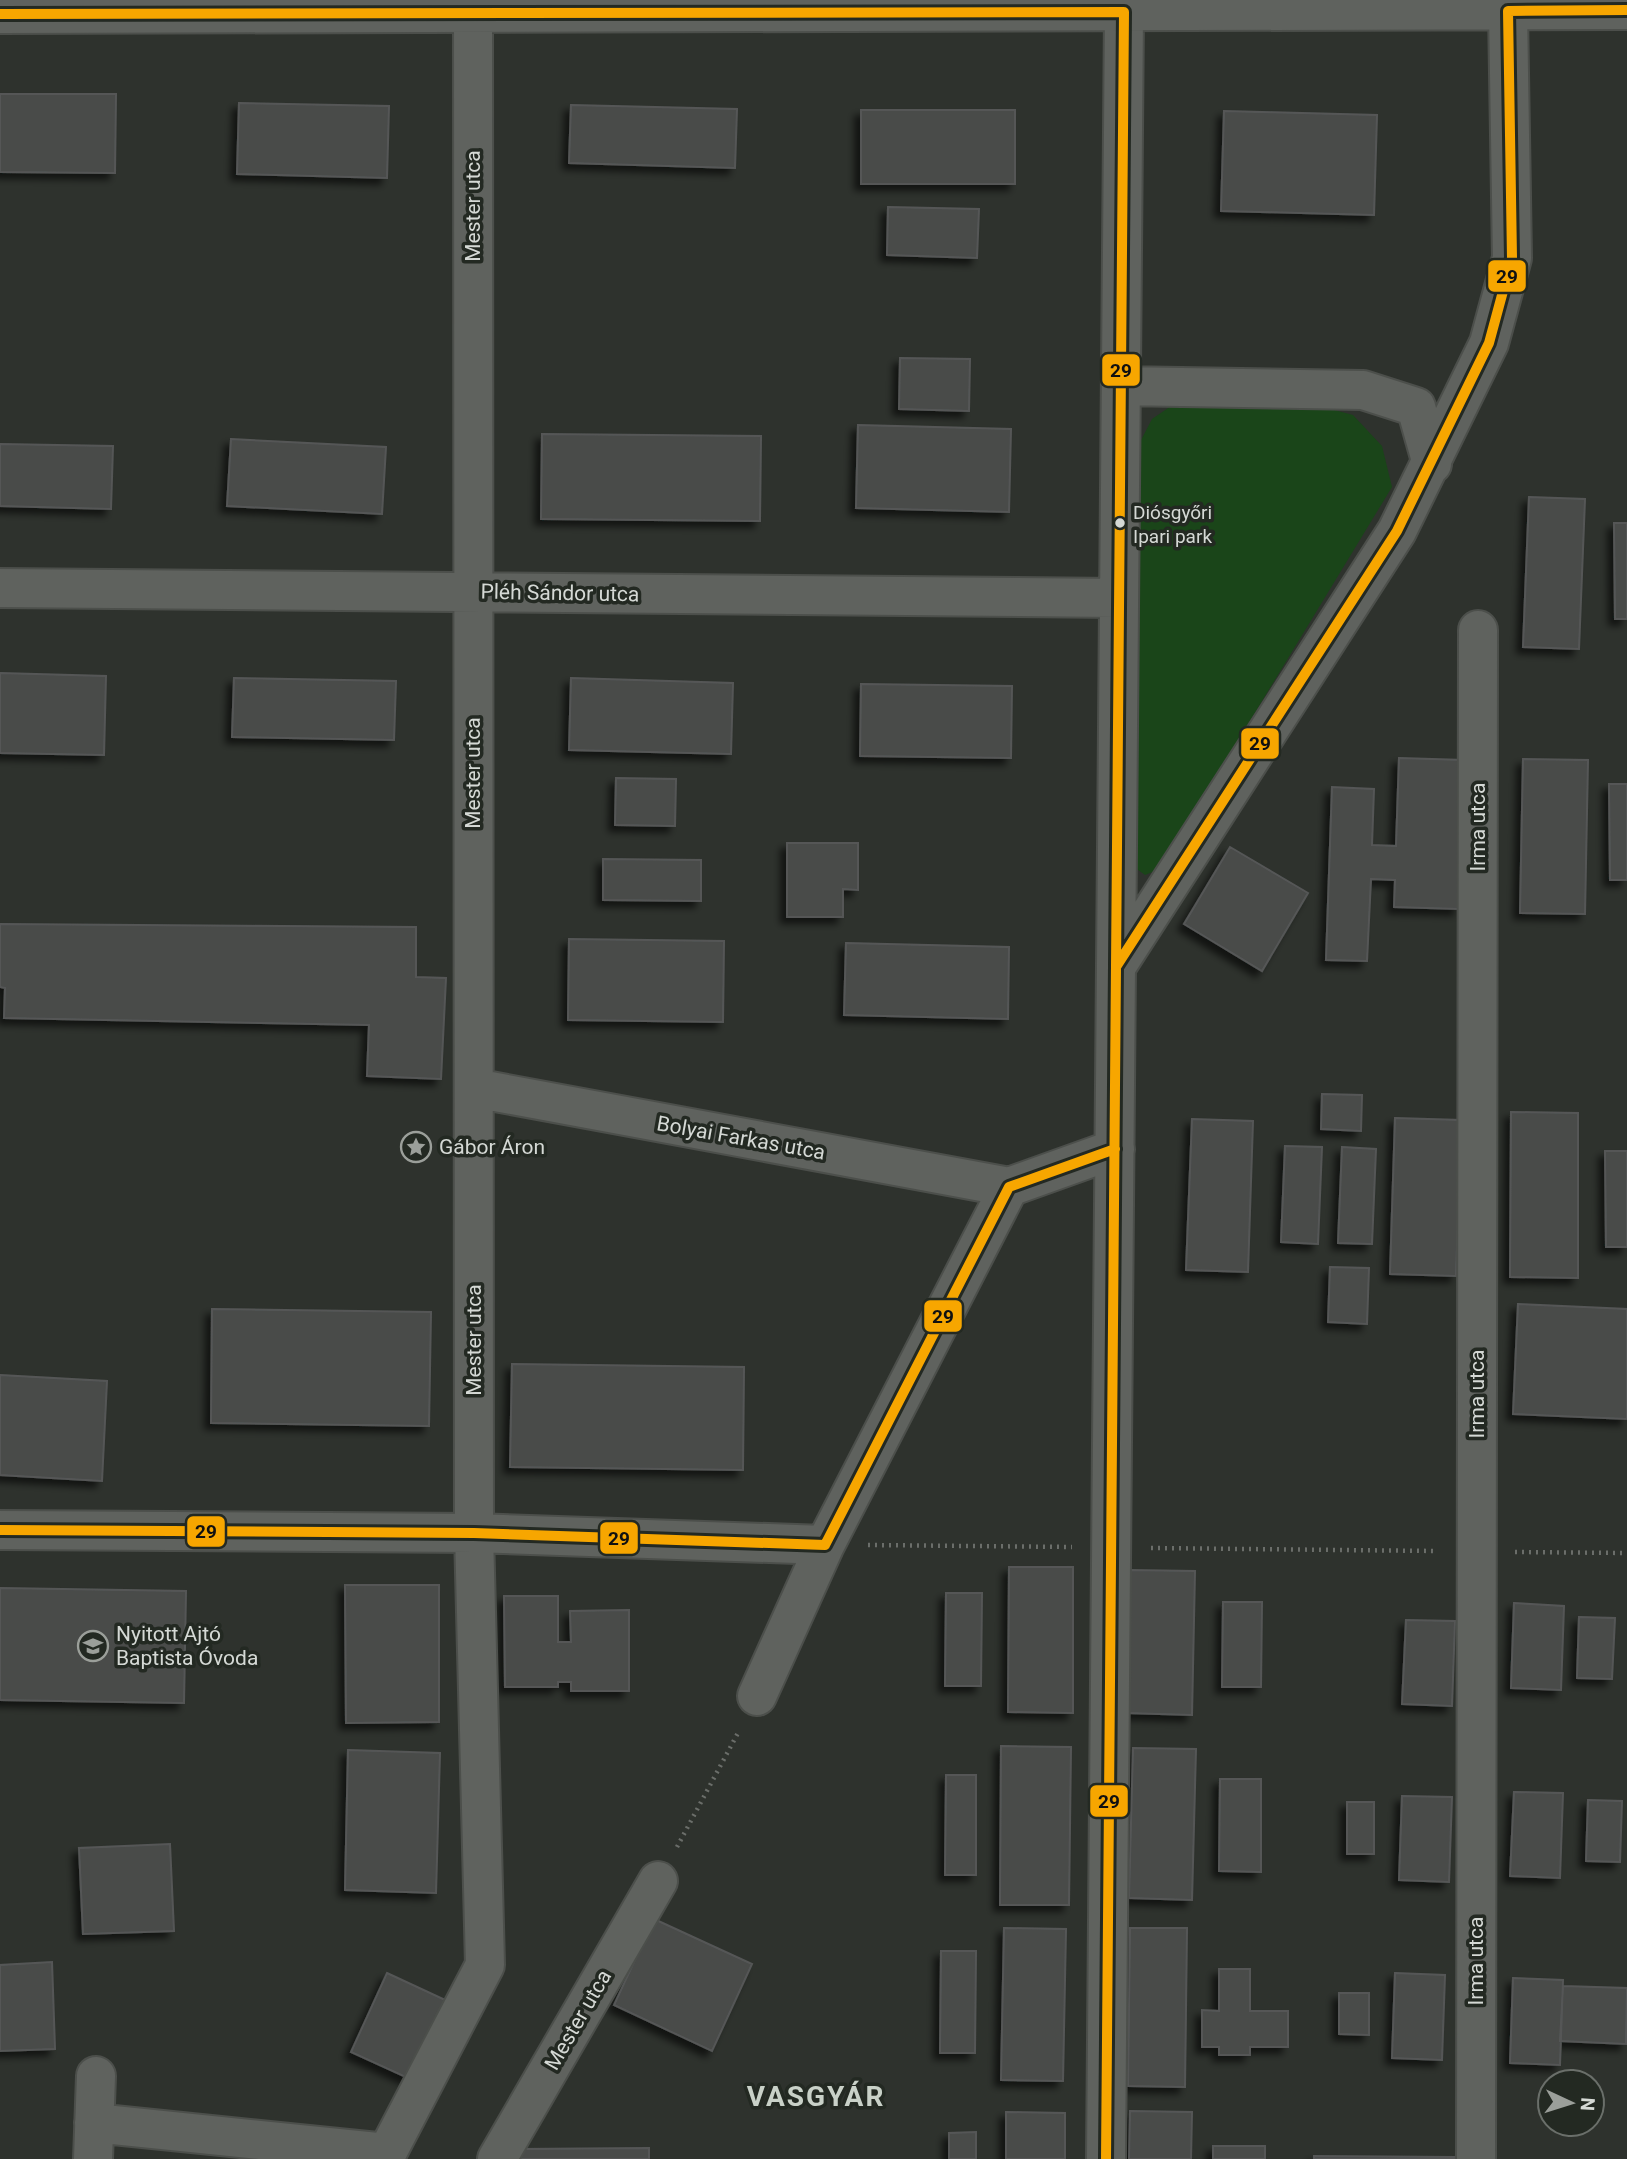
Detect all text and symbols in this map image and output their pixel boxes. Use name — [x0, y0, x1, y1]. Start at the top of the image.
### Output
street label: Mester utca — [461, 150, 485, 262]
line badge: 29 — [1487, 259, 1527, 293]
text: 29 — [1496, 265, 1518, 288]
line badge: 29 — [1101, 353, 1141, 387]
text: 29 — [1110, 359, 1132, 382]
place label: Diósgyőri Ipari park — [1133, 501, 1212, 548]
marker: Diósgyőri Ipari park — [1113, 516, 1127, 530]
street label: Pléh Sándor utca — [480, 580, 640, 606]
street label: Mester utca — [461, 717, 485, 829]
line badge: 29 — [1240, 727, 1280, 760]
text: 29 — [1249, 732, 1271, 755]
street label: Irma utca — [1466, 783, 1490, 871]
street label: Bolyai Farkas utca — [655, 1111, 827, 1165]
place icon: Gábor Áron — [399, 1130, 433, 1164]
place label: Gábor Áron — [439, 1135, 545, 1159]
street label: Mester utca — [462, 1284, 486, 1396]
line badge: 29 — [923, 1299, 963, 1333]
text: 29 — [932, 1305, 954, 1328]
street label: Irma utca — [1465, 1350, 1489, 1438]
line badge: 29 — [186, 1515, 226, 1548]
text: 29 — [195, 1520, 217, 1543]
line badge: 29 — [599, 1521, 639, 1555]
text: 29 — [608, 1527, 630, 1550]
place label: Nyitott Ajtó Baptista Óvoda — [116, 1622, 258, 1670]
school or university icon: Nyitott Ajtó Baptista Óvoda — [76, 1629, 110, 1663]
line badge: 29 — [1089, 1784, 1129, 1818]
text: 29 — [1098, 1790, 1120, 1813]
street label: Irma utca — [1464, 1917, 1488, 2005]
street label: Mester utca — [540, 1966, 616, 2074]
north arrow — [1536, 2068, 1606, 2138]
district label: VASGYÁR — [747, 2080, 885, 2113]
text: N — [1576, 2097, 1599, 2112]

